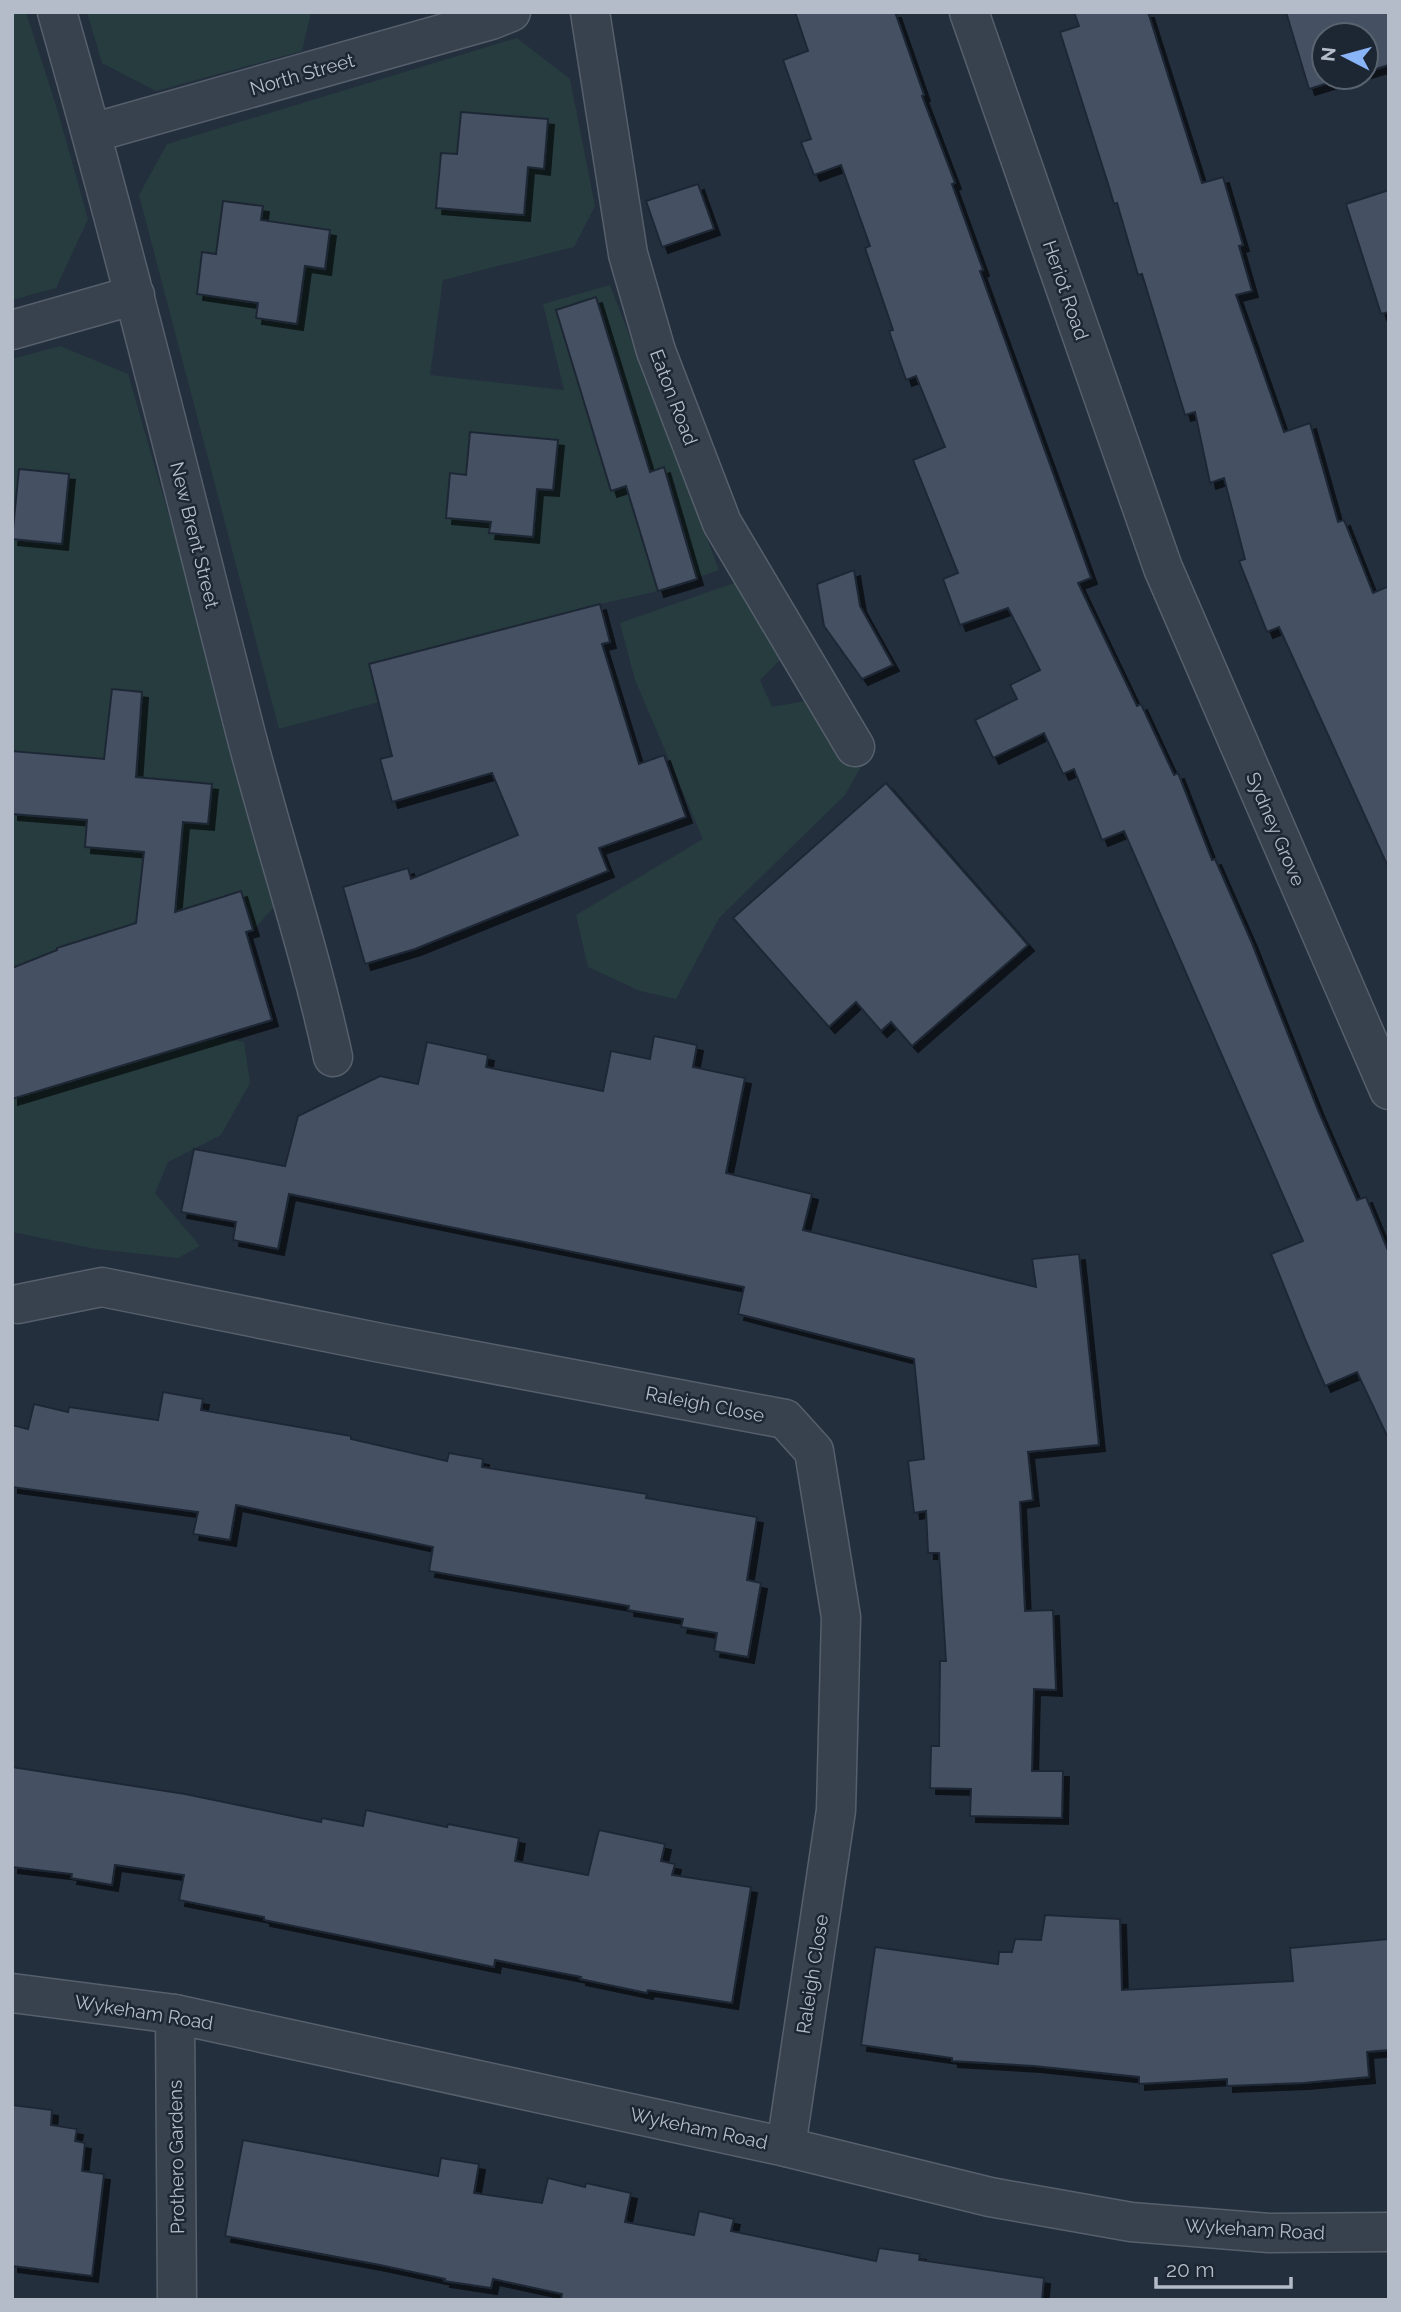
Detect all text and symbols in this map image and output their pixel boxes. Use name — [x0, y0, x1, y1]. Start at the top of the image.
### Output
north arrow — [1310, 21, 1380, 91]
text: N — [1316, 46, 1340, 63]
street label: North Street — [247, 48, 357, 99]
street label: Heriot Road — [1039, 237, 1093, 343]
street label: Eaton Road — [646, 346, 702, 448]
street label: New Brent Street — [166, 459, 224, 611]
street label: Sydney Grove — [1242, 769, 1310, 889]
street label: Raleigh Close — [644, 1382, 766, 1426]
street label: Raleigh Close — [792, 1913, 832, 2035]
street label: Wykeham Road — [73, 1990, 215, 2034]
street label: Prothero Gardens — [164, 2080, 188, 2234]
street label: Wykeham Road — [628, 2103, 770, 2153]
street label: Wykeham Road — [1185, 2214, 1325, 2244]
scale bar — [1156, 2246, 1291, 2290]
text: 20 m — [1166, 2257, 1214, 2282]

